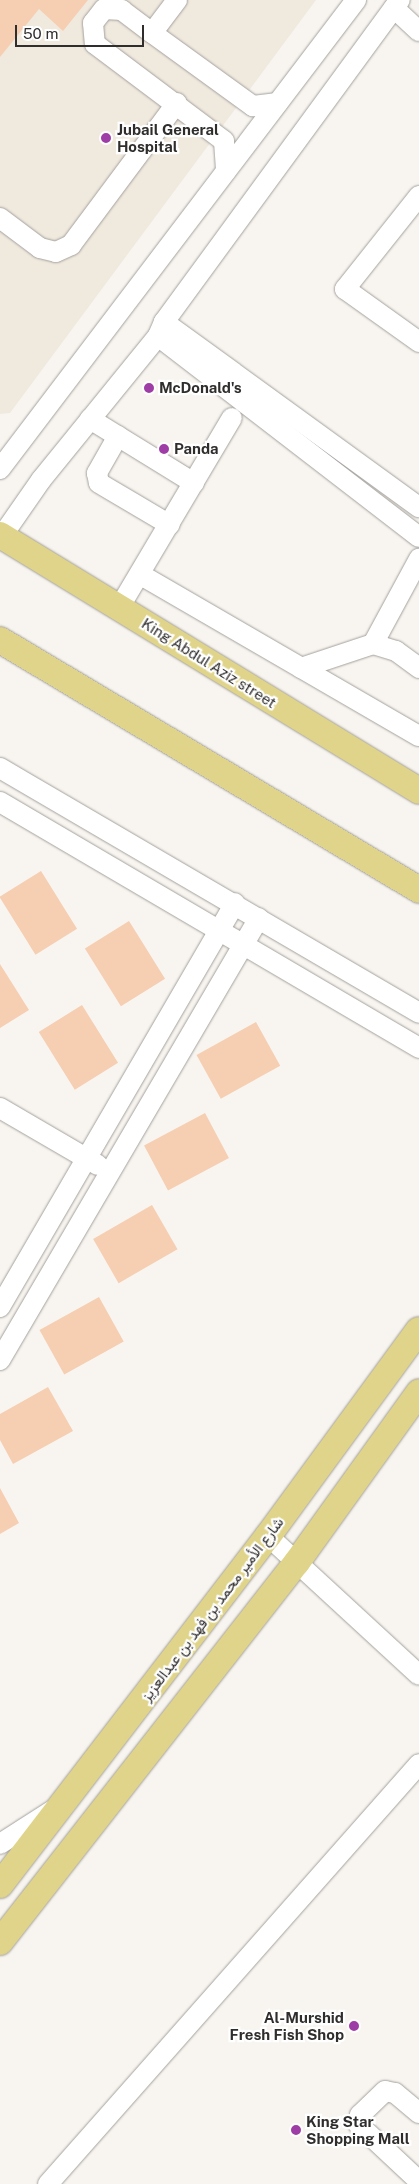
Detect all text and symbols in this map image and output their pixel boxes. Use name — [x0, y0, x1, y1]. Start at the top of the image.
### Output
scale bar — [18, 15, 146, 47]
text: 50 m — [23, 25, 58, 42]
place label: Jubail General Hospital — [117, 120, 219, 155]
marker: Jubail General Hospital — [99, 131, 113, 145]
place label: McDonald's — [159, 379, 242, 397]
marker: McDonald's — [143, 382, 155, 394]
place label: Panda — [174, 440, 219, 458]
marker: Panda — [158, 443, 170, 455]
street label: King Abdul Aziz street — [138, 614, 280, 712]
street label: شارع الأمير محمد بن فهد بن عبدالعزيز — [137, 1514, 287, 1704]
place label: Al-Murshid Fresh Fish Shop — [229, 2008, 344, 2043]
marker: Al-Murshid Fresh Fish Shop — [348, 2020, 360, 2032]
place label: King Star Shopping Mall — [306, 2112, 410, 2147]
marker: King Star Shopping Mall — [290, 2124, 302, 2136]

